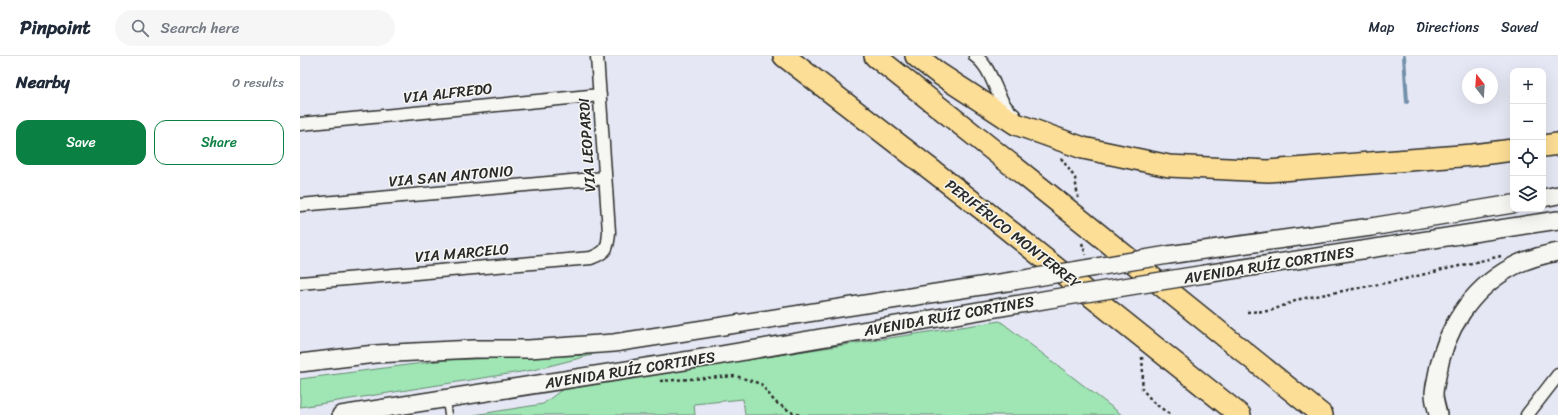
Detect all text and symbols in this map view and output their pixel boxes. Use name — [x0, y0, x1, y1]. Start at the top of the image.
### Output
search box — [115, 10, 395, 46]
text: Pinpoint — [20, 11, 91, 44]
text: Search here — [161, 15, 240, 41]
text: Map — [1368, 15, 1394, 40]
text: Directions — [1416, 15, 1479, 40]
text: Saved — [1501, 15, 1538, 40]
icon: search — [129, 17, 151, 39]
text: Nearby — [16, 67, 70, 97]
north arrow — [1462, 68, 1498, 104]
map controls — [1510, 68, 1546, 212]
button: + — [1510, 68, 1546, 104]
text: 0 results — [232, 71, 284, 94]
street label: VIA ALFREDO — [402, 75, 494, 111]
street label: VIA LEOPARDI — [571, 97, 603, 193]
button: − — [1510, 104, 1546, 140]
button: Save — [16, 120, 146, 165]
button: Share — [154, 120, 284, 165]
button: locate — [1510, 140, 1546, 176]
street label: VIA SAN ANTONIO — [388, 158, 515, 194]
street label: PERIFÉRICO MONTERREY — [939, 172, 1087, 296]
button: layers — [1510, 176, 1546, 212]
street label: VIA MARCELO — [414, 236, 510, 270]
street label: AVENIDA RUÍZ CORTINES — [1181, 239, 1357, 291]
street label: AVENIDA RUÍZ CORTINES — [861, 288, 1037, 344]
street label: AVENIDA RUÍZ CORTINES — [542, 344, 718, 396]

